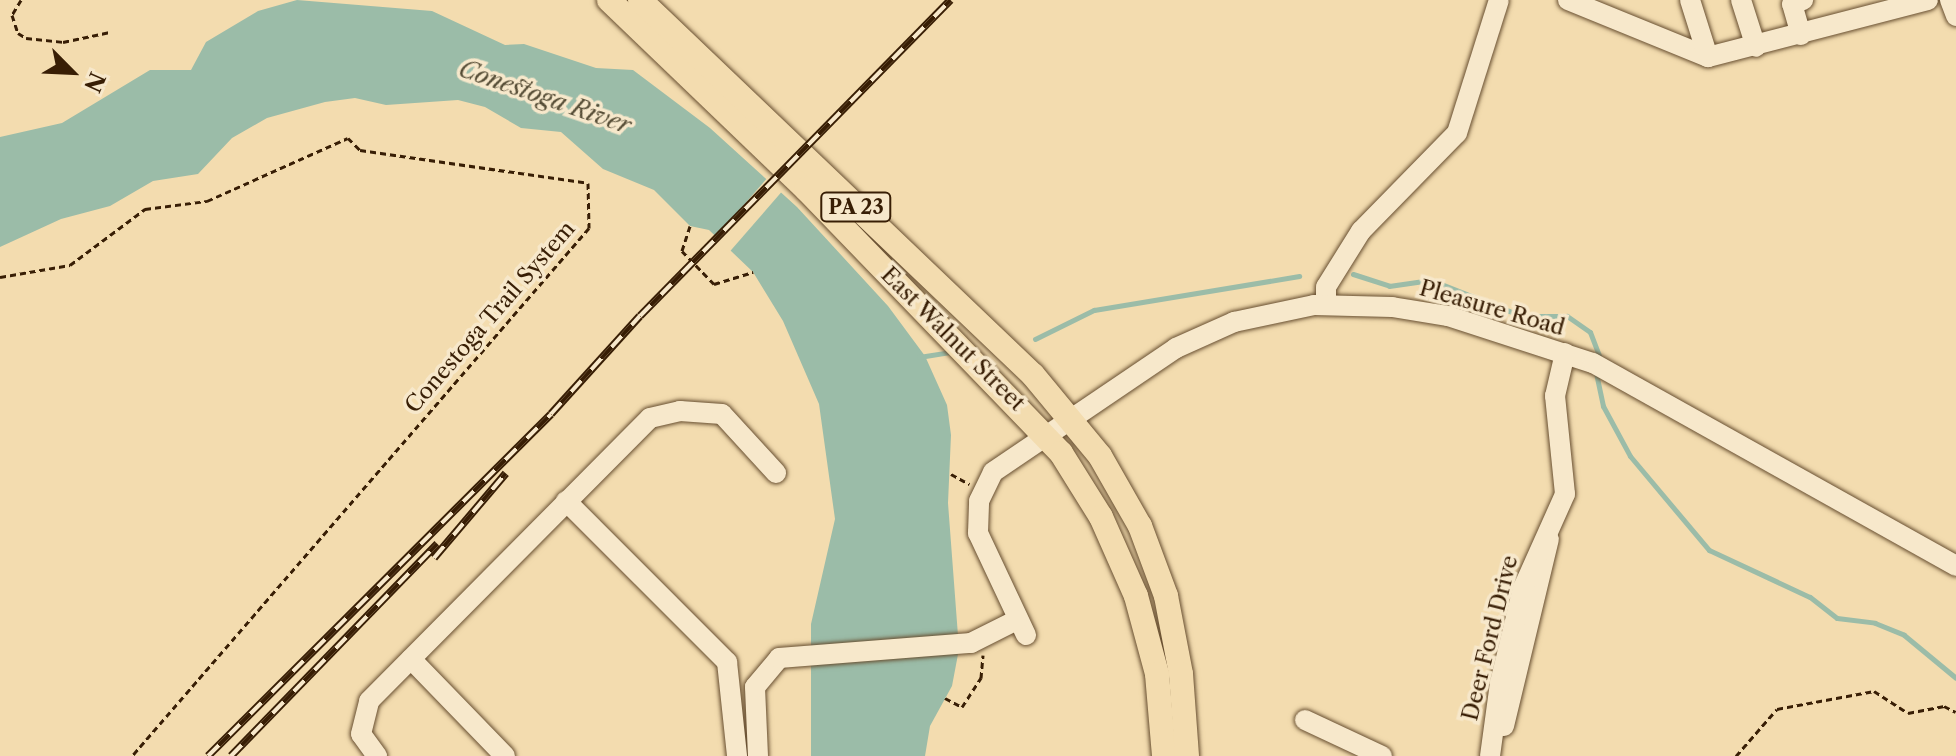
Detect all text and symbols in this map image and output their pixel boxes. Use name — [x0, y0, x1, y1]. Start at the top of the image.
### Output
north arrow — [32, 32, 112, 112]
water label: Conestoga River — [455, 54, 635, 140]
text: N — [78, 68, 111, 96]
road number: PA 23 — [818, 191, 894, 223]
street label: Conestoga Trail System — [399, 215, 581, 419]
street label: East Walnut Street — [875, 261, 1031, 417]
street label: Pleasure Road — [1416, 275, 1568, 341]
street label: Deer Ford Drive — [1457, 552, 1523, 724]

